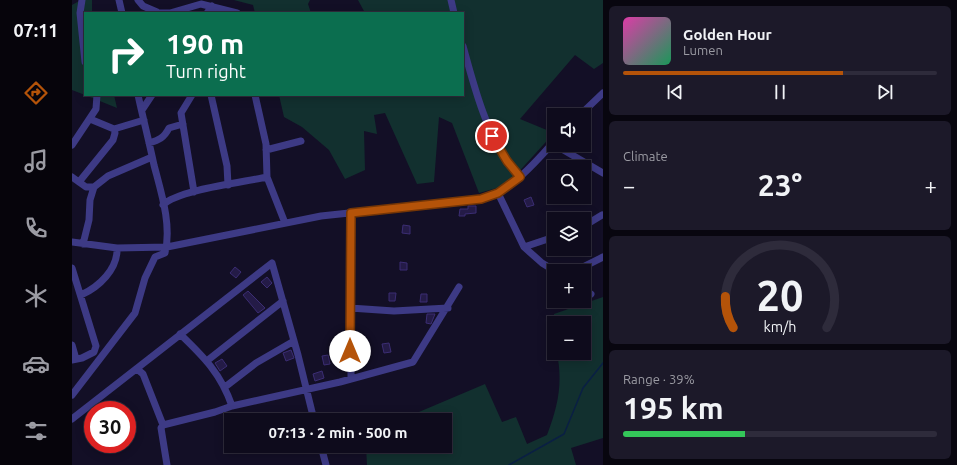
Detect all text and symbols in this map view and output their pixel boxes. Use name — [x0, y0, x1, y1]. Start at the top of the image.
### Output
text: 07:11 — [13, 20, 59, 40]
text: Golden Hour — [683, 26, 772, 43]
icon: right — [100, 28, 152, 80]
text: 190 m — [166, 28, 244, 59]
text: Lumen — [683, 43, 723, 57]
text: Turn right — [166, 61, 246, 81]
icon: directions — [22, 79, 50, 107]
icon: previous — [664, 81, 686, 103]
icon: pause — [769, 81, 791, 103]
icon: next — [874, 81, 896, 103]
map controls — [547, 108, 591, 360]
button: sound — [547, 108, 591, 152]
pin — [475, 119, 509, 153]
icon: arrive — [481, 125, 503, 147]
icon: music — [22, 147, 50, 175]
text: Climate — [623, 149, 668, 163]
button: search — [547, 160, 591, 204]
text: 23° — [758, 168, 802, 202]
text: − — [623, 173, 635, 198]
text: + — [925, 173, 937, 198]
button: layers — [547, 212, 591, 256]
icon: phone — [22, 214, 50, 242]
button: + — [547, 264, 591, 308]
text: 20 — [757, 272, 803, 319]
icon: climate — [22, 282, 50, 310]
button: − — [547, 316, 591, 360]
text: km/h — [764, 318, 796, 334]
position arrow — [329, 330, 371, 372]
icon: car — [22, 350, 50, 378]
text: Range · 39% — [623, 372, 695, 386]
text: 195 km — [623, 391, 724, 425]
speed limit sign: 30 — [84, 401, 136, 453]
icon: filters — [22, 417, 50, 445]
text: 07:13 · 2 min · 500 m — [269, 424, 407, 441]

